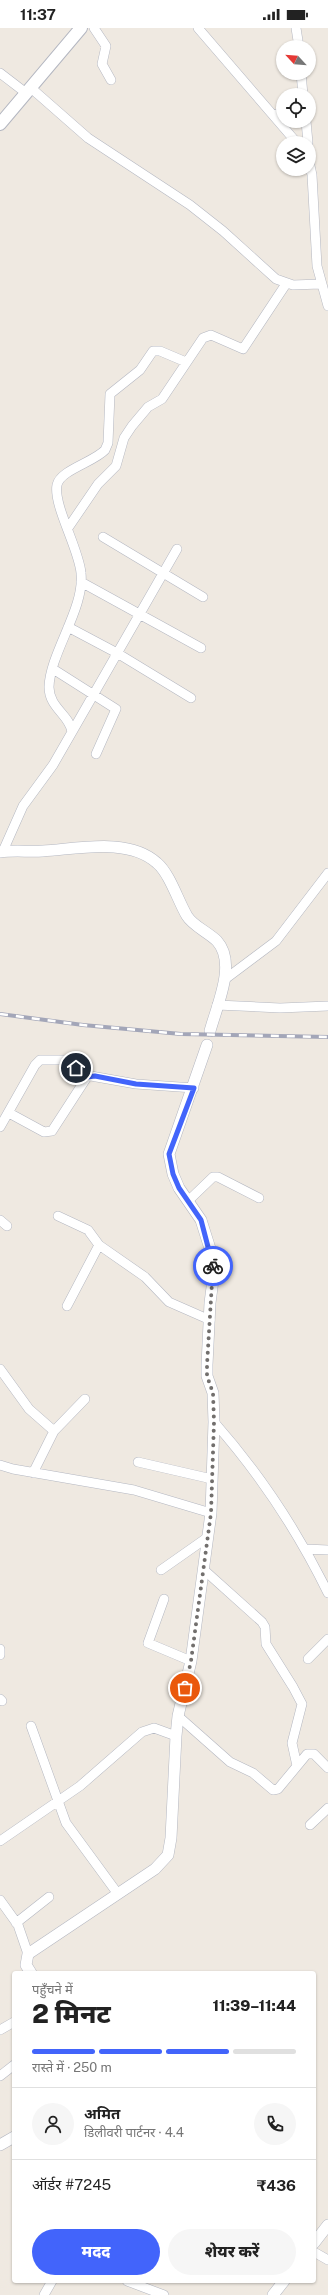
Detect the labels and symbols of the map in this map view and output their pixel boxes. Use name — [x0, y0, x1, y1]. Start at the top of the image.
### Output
north arrow — [276, 40, 316, 80]
pin — [59, 1051, 93, 1085]
courier — [193, 1246, 233, 1286]
pin — [168, 1671, 202, 1705]

